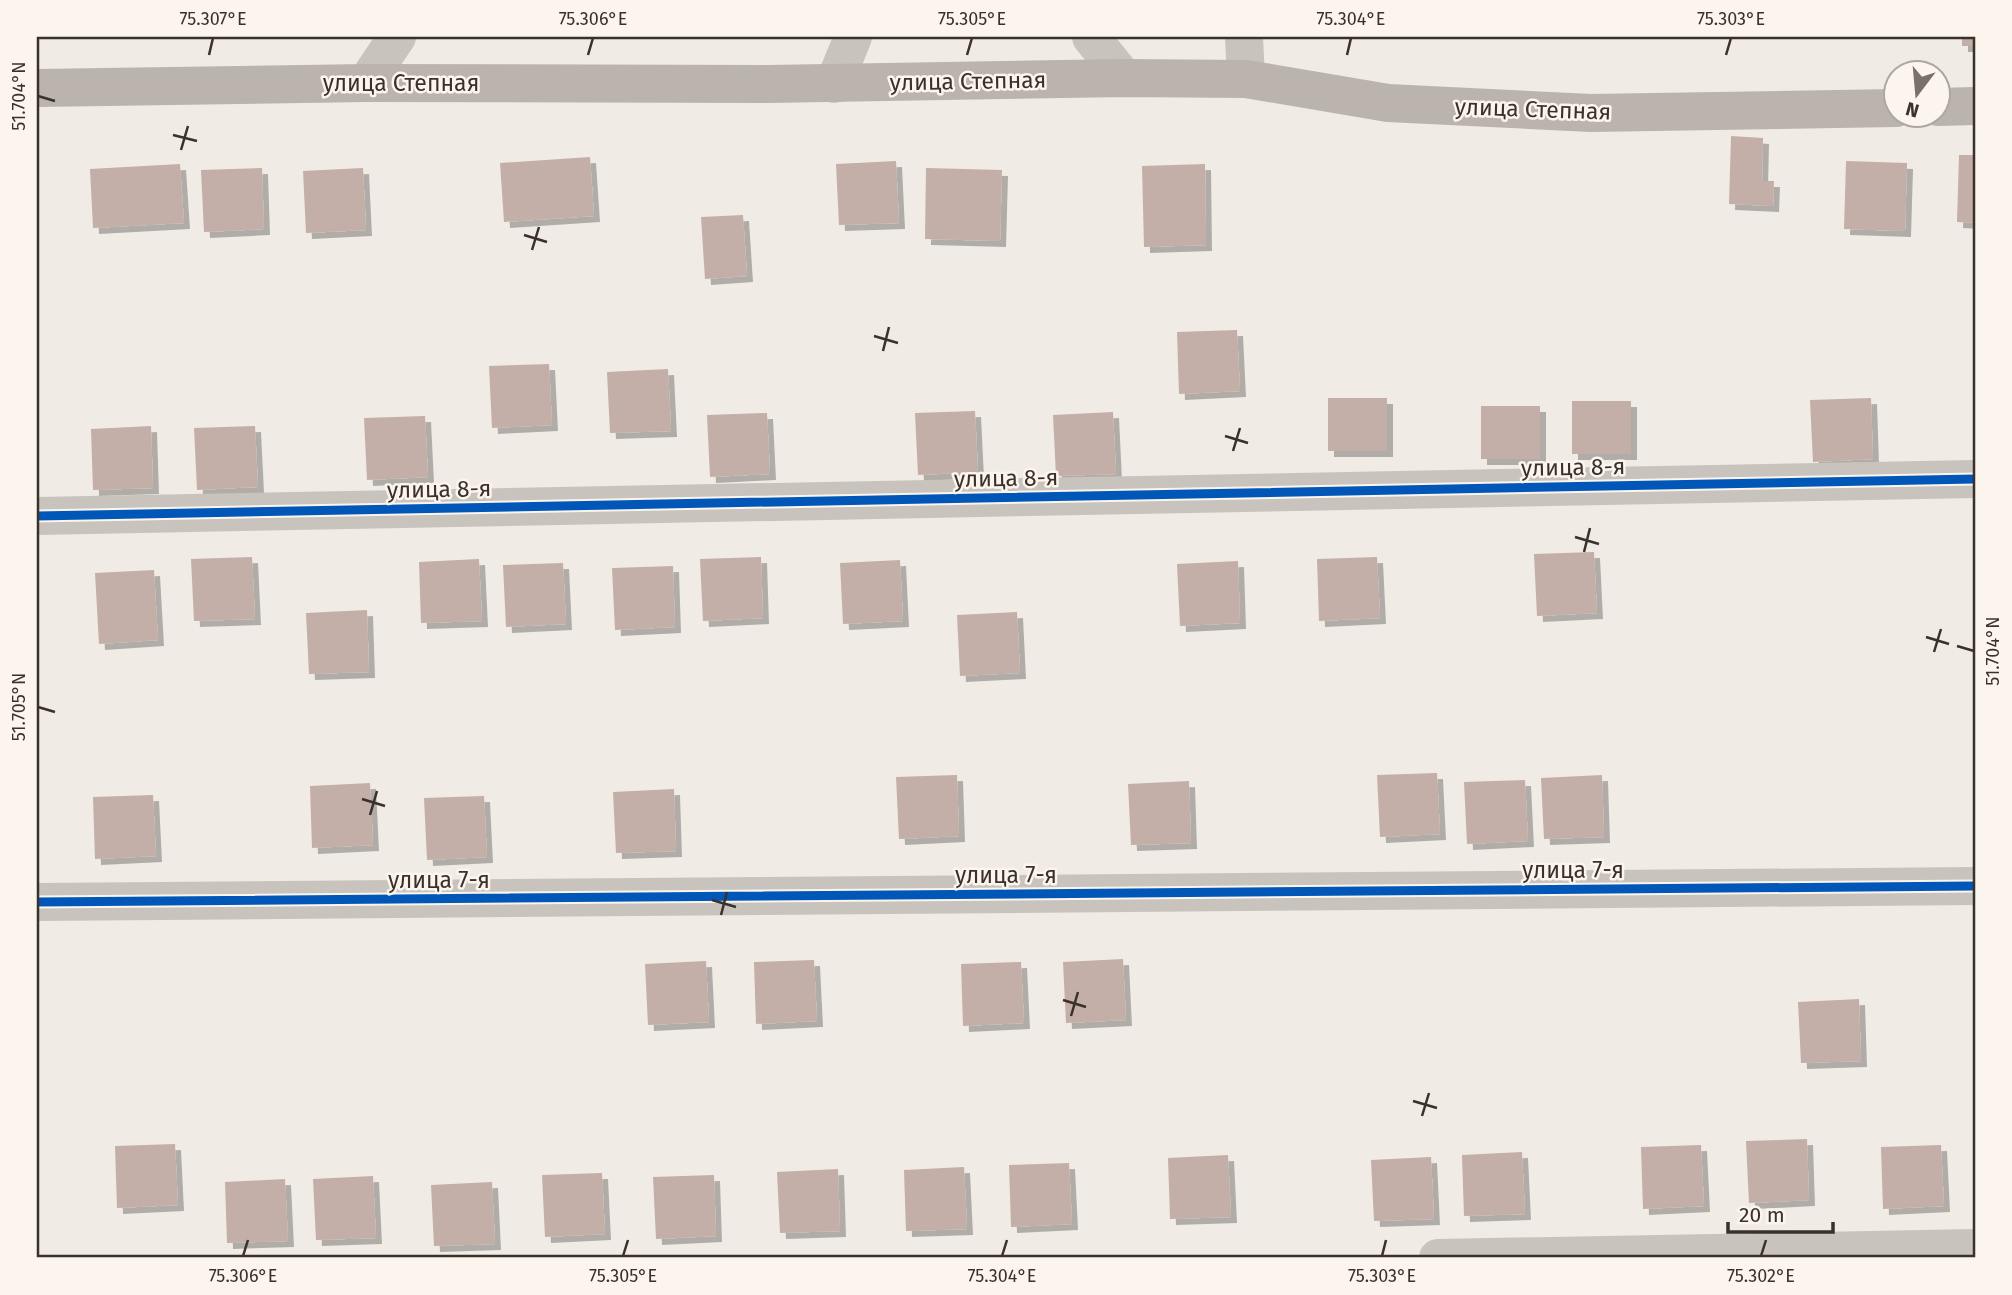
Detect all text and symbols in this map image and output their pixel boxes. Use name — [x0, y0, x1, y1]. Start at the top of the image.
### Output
text: 75.307°E — [179, 8, 247, 30]
text: 75.306°E — [559, 8, 627, 30]
text: 75.305°E — [938, 8, 1006, 30]
text: 75.304°E — [1317, 8, 1385, 30]
text: 75.303°E — [1697, 8, 1765, 30]
north arrow — [1882, 60, 1952, 130]
text: 51.704°N — [8, 61, 30, 131]
street label: улица Степная — [889, 66, 1047, 96]
street label: улица Степная — [323, 69, 479, 97]
street label: улица Степная — [1454, 92, 1612, 126]
text: N — [1903, 97, 1922, 123]
street label: улица 8-я — [1521, 452, 1625, 482]
street label: улица 8-я — [954, 463, 1058, 493]
street label: улица 8-я — [387, 474, 491, 504]
text: 51.704°N — [1982, 616, 2004, 686]
text: 51.705°N — [8, 673, 30, 741]
street label: улица 7-я — [1522, 856, 1624, 884]
street label: улица 7-я — [955, 861, 1057, 889]
street label: улица 7-я — [388, 866, 490, 894]
scale bar — [1728, 1190, 1834, 1234]
text: 20 m — [1739, 1202, 1785, 1228]
text: 75.306°E — [209, 1265, 277, 1287]
text: 75.305°E — [589, 1265, 657, 1287]
text: 75.304°E — [968, 1265, 1036, 1287]
text: 75.303°E — [1348, 1265, 1416, 1287]
text: 75.302°E — [1727, 1265, 1795, 1287]

